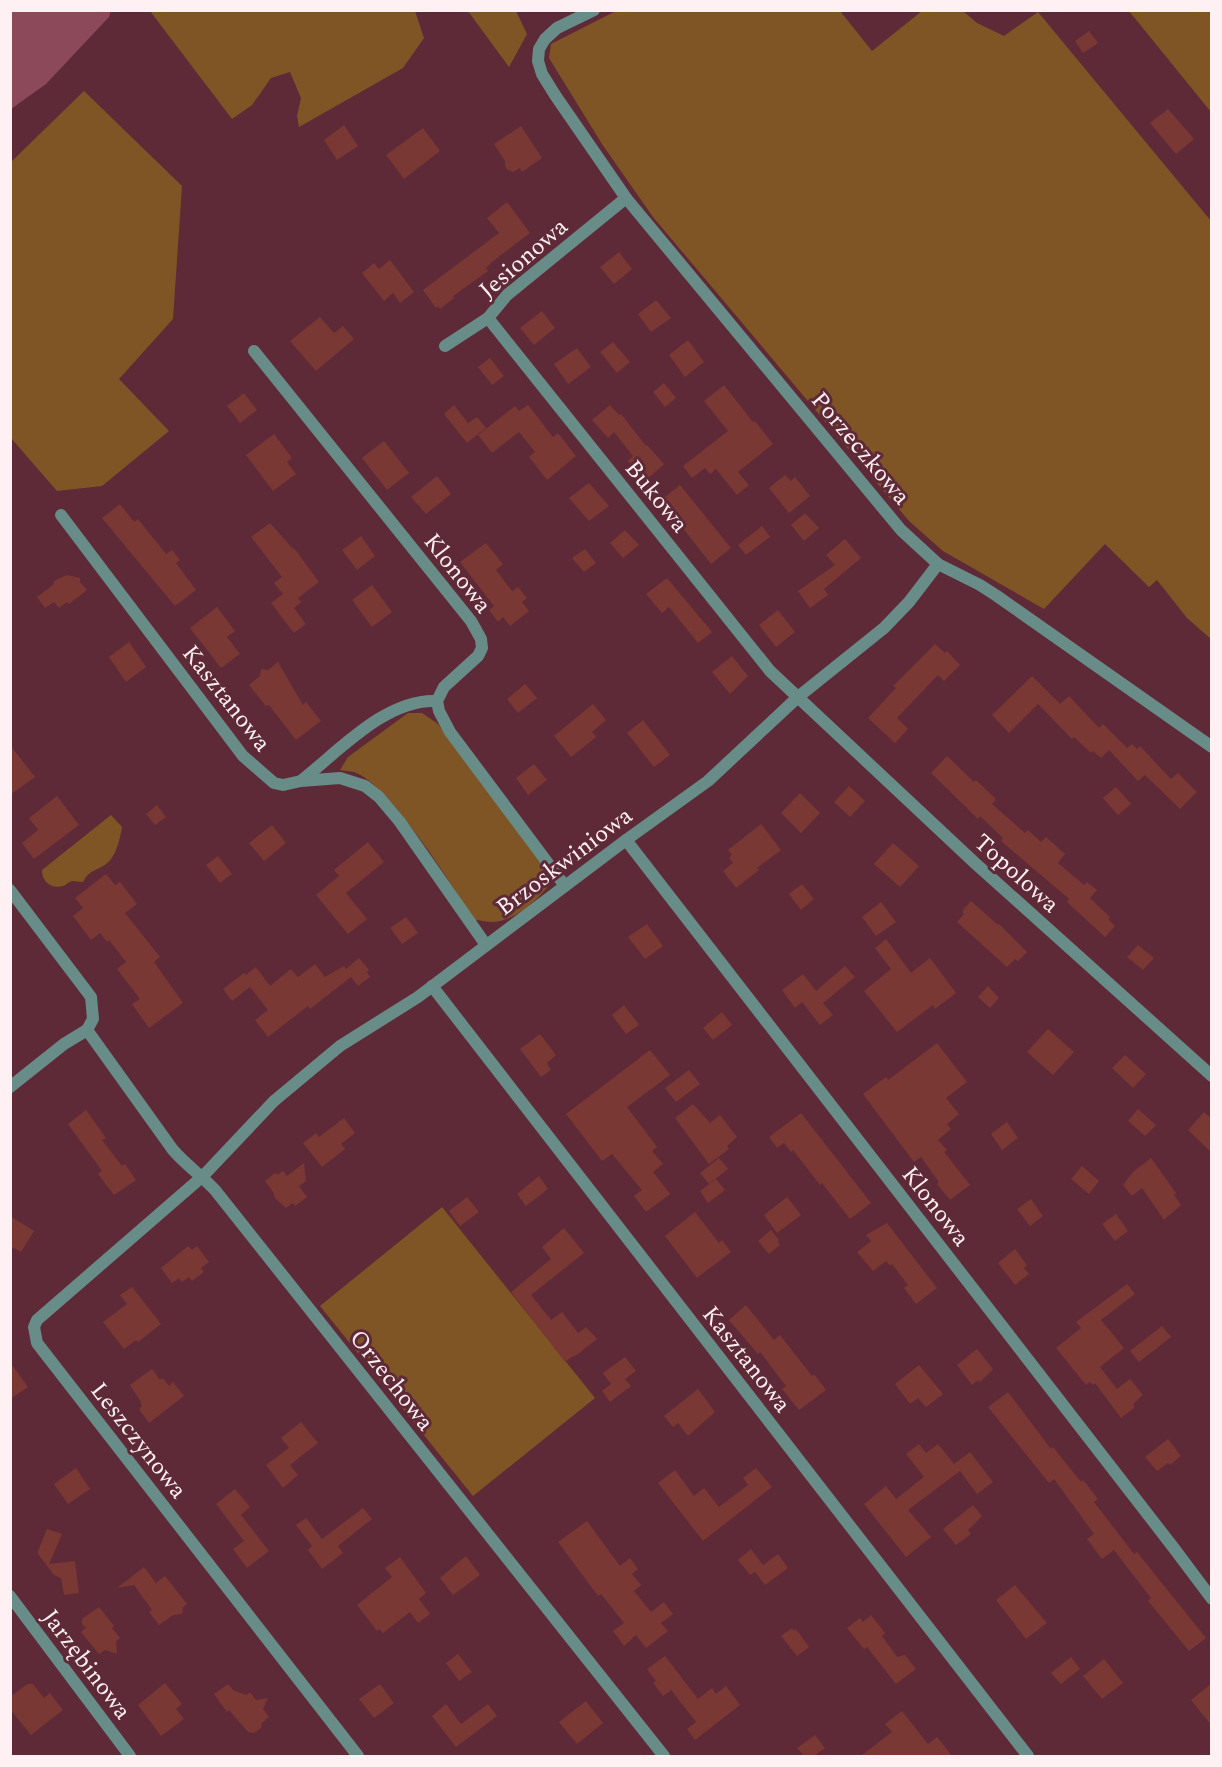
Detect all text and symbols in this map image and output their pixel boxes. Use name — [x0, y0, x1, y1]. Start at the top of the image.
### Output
street label: Jesionowa — [471, 210, 576, 308]
street label: Porzeczkowa — [802, 384, 919, 514]
street label: Bukowa — [616, 452, 697, 541]
street label: Klonowa — [414, 526, 500, 622]
street label: Kasztanowa — [173, 637, 280, 760]
street label: Brzoskwiniowa — [489, 798, 641, 925]
street label: Topolowa — [965, 825, 1067, 922]
street label: Klonowa — [892, 1159, 978, 1255]
street label: Kasztanowa — [693, 1298, 800, 1421]
street label: Orzechowa — [340, 1322, 443, 1439]
street label: Leszczynowa — [81, 1375, 196, 1507]
street label: Jarzębinowa — [33, 1602, 140, 1728]

